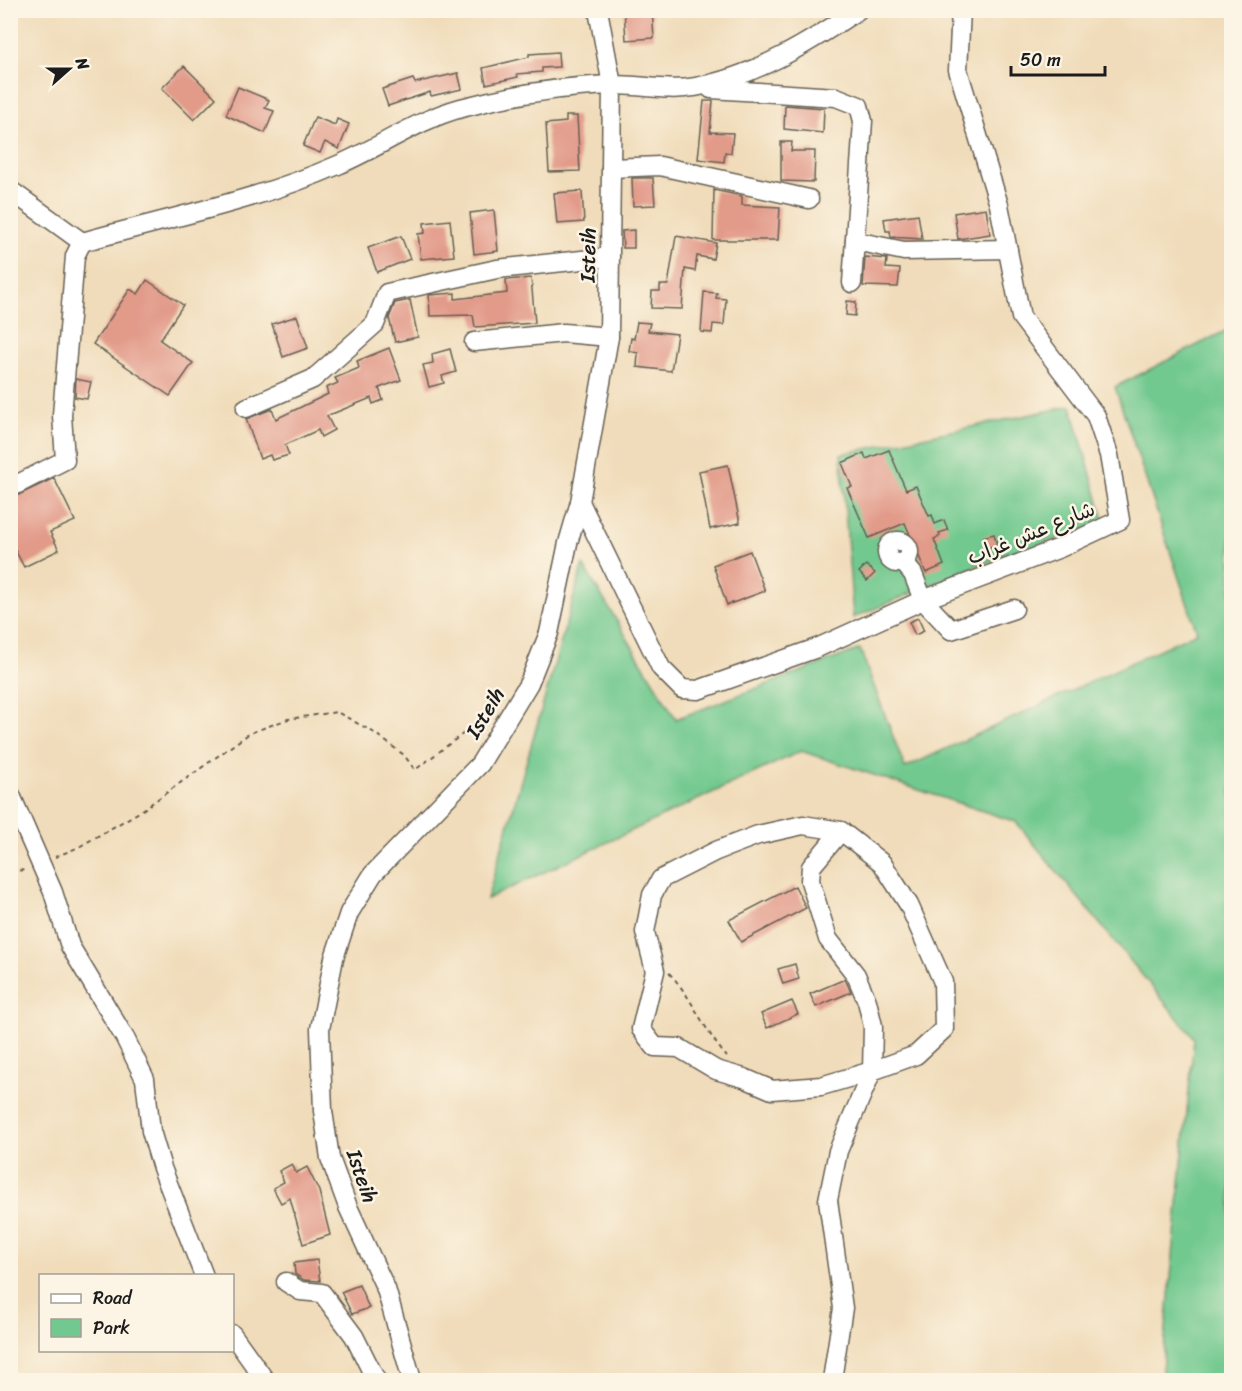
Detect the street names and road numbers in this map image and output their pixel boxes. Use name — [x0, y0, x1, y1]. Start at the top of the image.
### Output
street label: Isteih — [569, 227, 607, 284]
street label: شارع عش غراب — [961, 490, 1101, 576]
street label: Isteih — [454, 680, 515, 747]
street label: Isteih — [335, 1143, 389, 1208]

